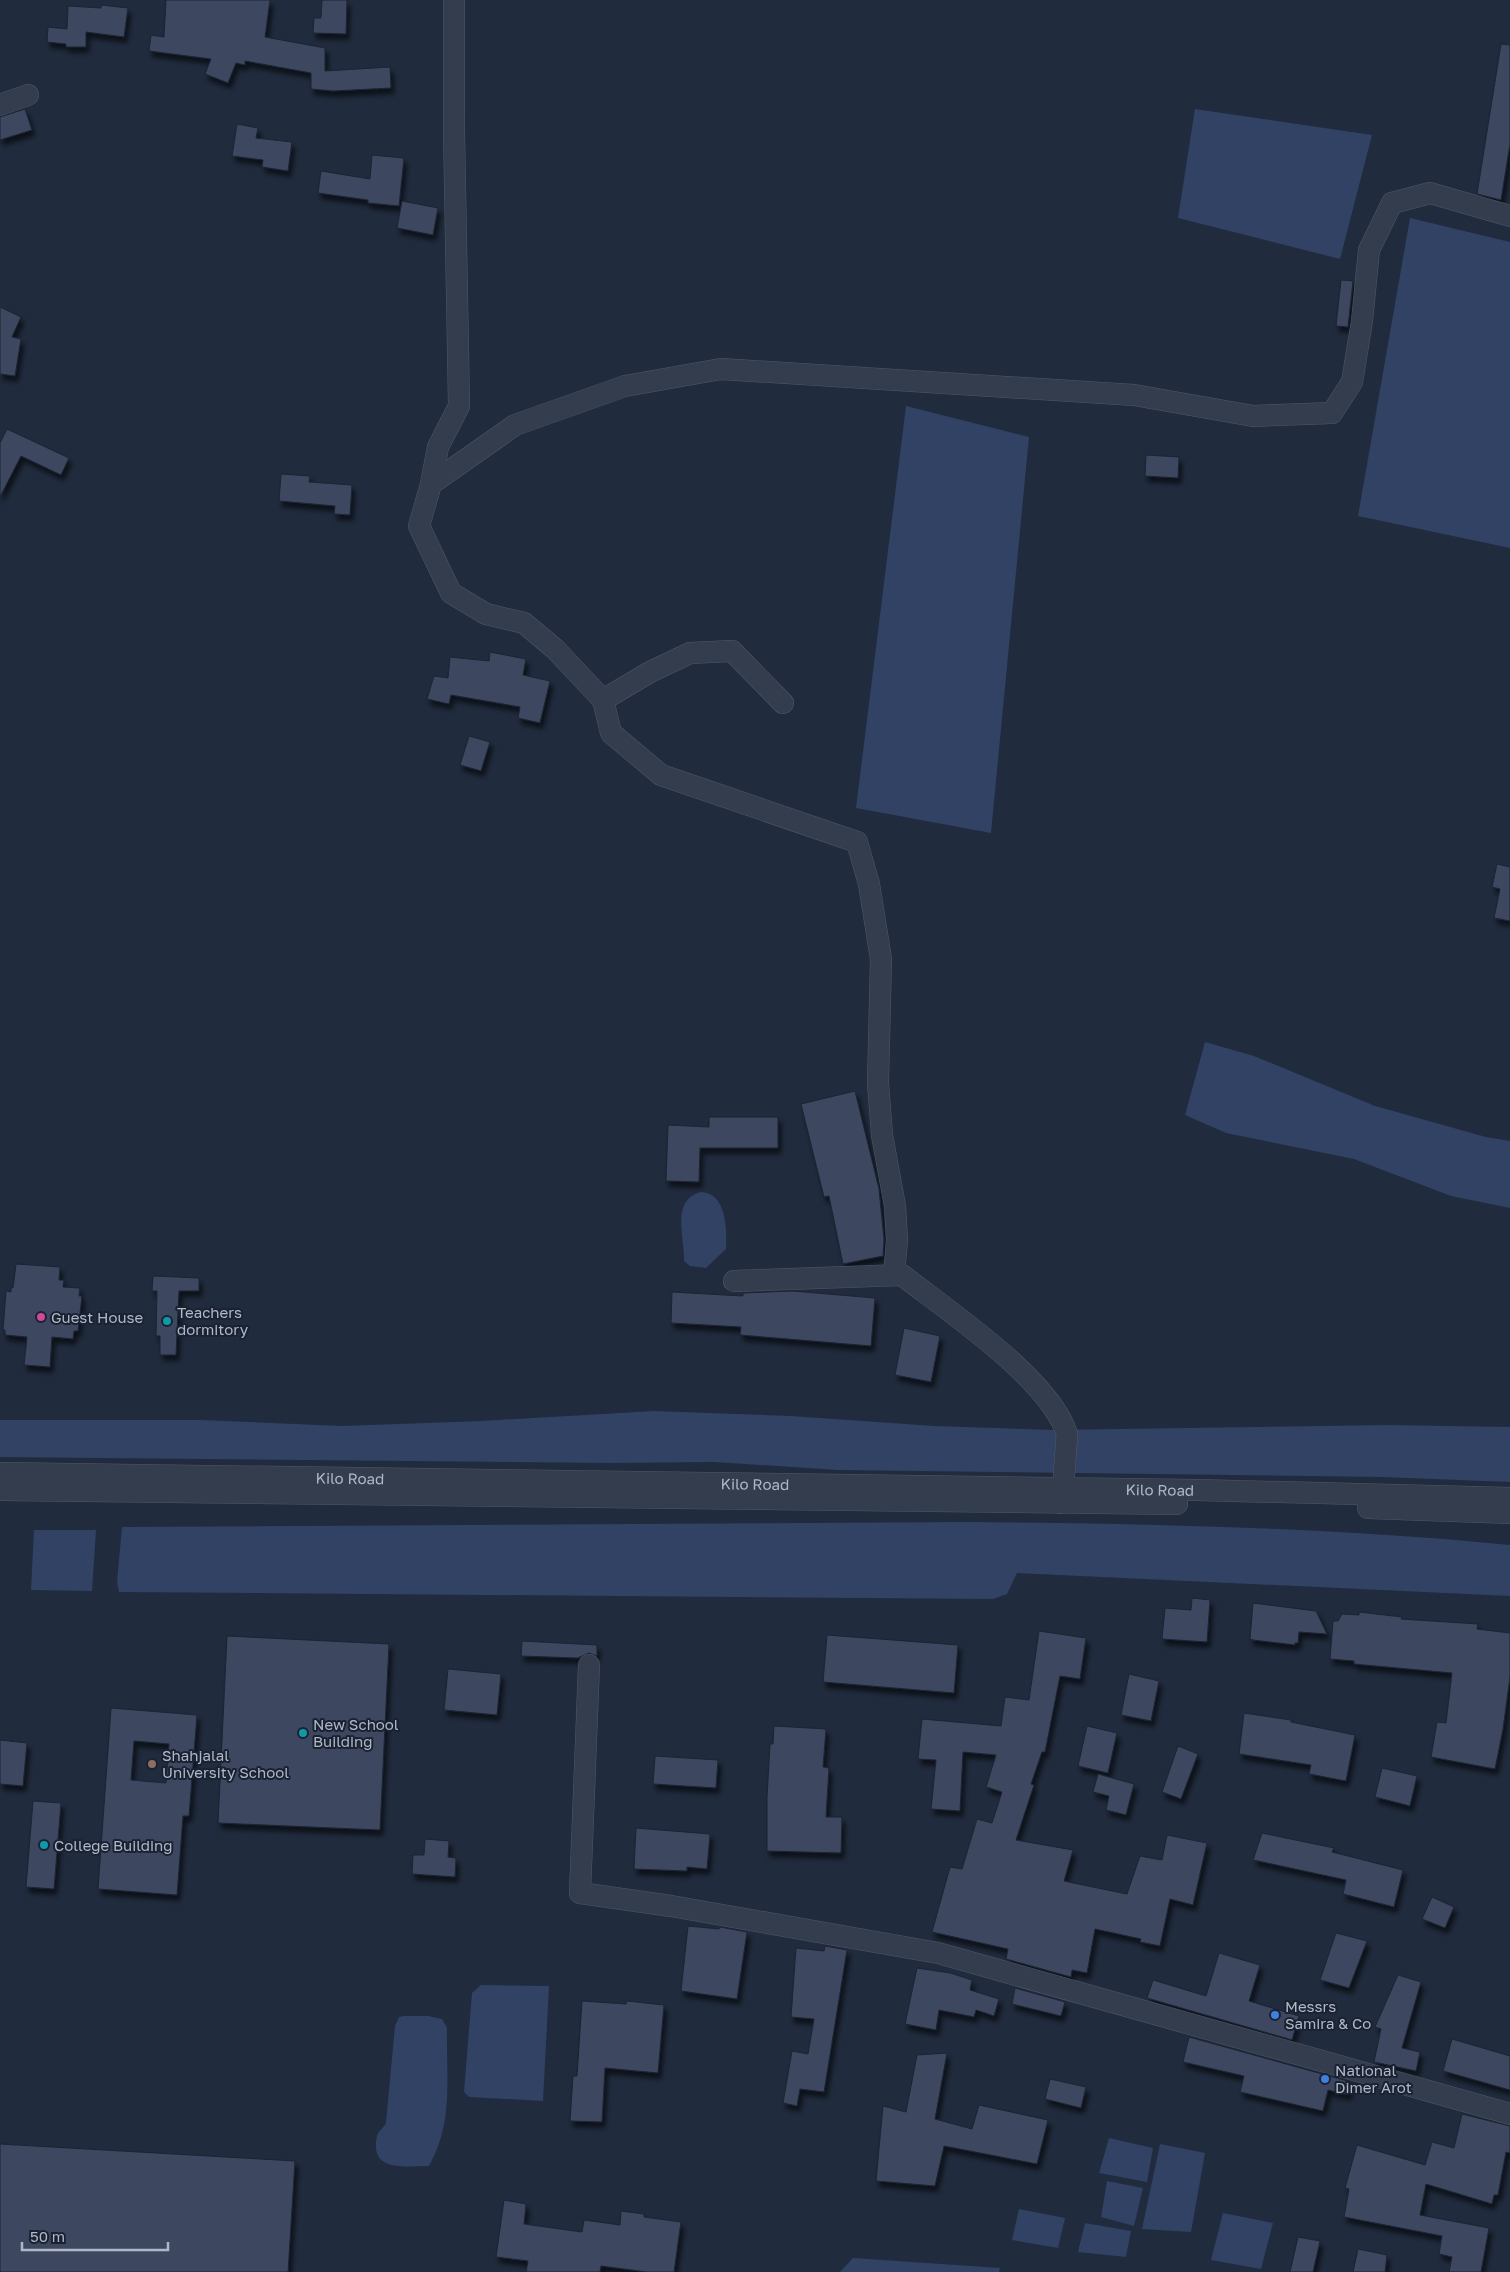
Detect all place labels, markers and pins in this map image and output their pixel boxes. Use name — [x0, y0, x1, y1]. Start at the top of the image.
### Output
place label: Teachers dormitory — [177, 1303, 249, 1338]
place label: Guest House — [51, 1308, 143, 1326]
marker: Guest House — [35, 1311, 47, 1323]
marker: Teachers dormitory — [161, 1315, 173, 1327]
place label: New School Building — [313, 1715, 399, 1750]
marker: New School Building — [297, 1727, 309, 1739]
place label: Shahjalal University School — [162, 1746, 289, 1781]
marker: Shahjalal University School — [146, 1758, 158, 1770]
place label: College Building — [54, 1836, 173, 1854]
marker: College Building — [38, 1839, 50, 1851]
place label: Messrs Samira & Co — [1285, 1997, 1371, 2032]
marker: Messrs Samira & Co — [1269, 2009, 1281, 2021]
place label: National Dimer Arot — [1335, 2061, 1412, 2096]
marker: National Dimer Arot — [1319, 2073, 1331, 2085]

